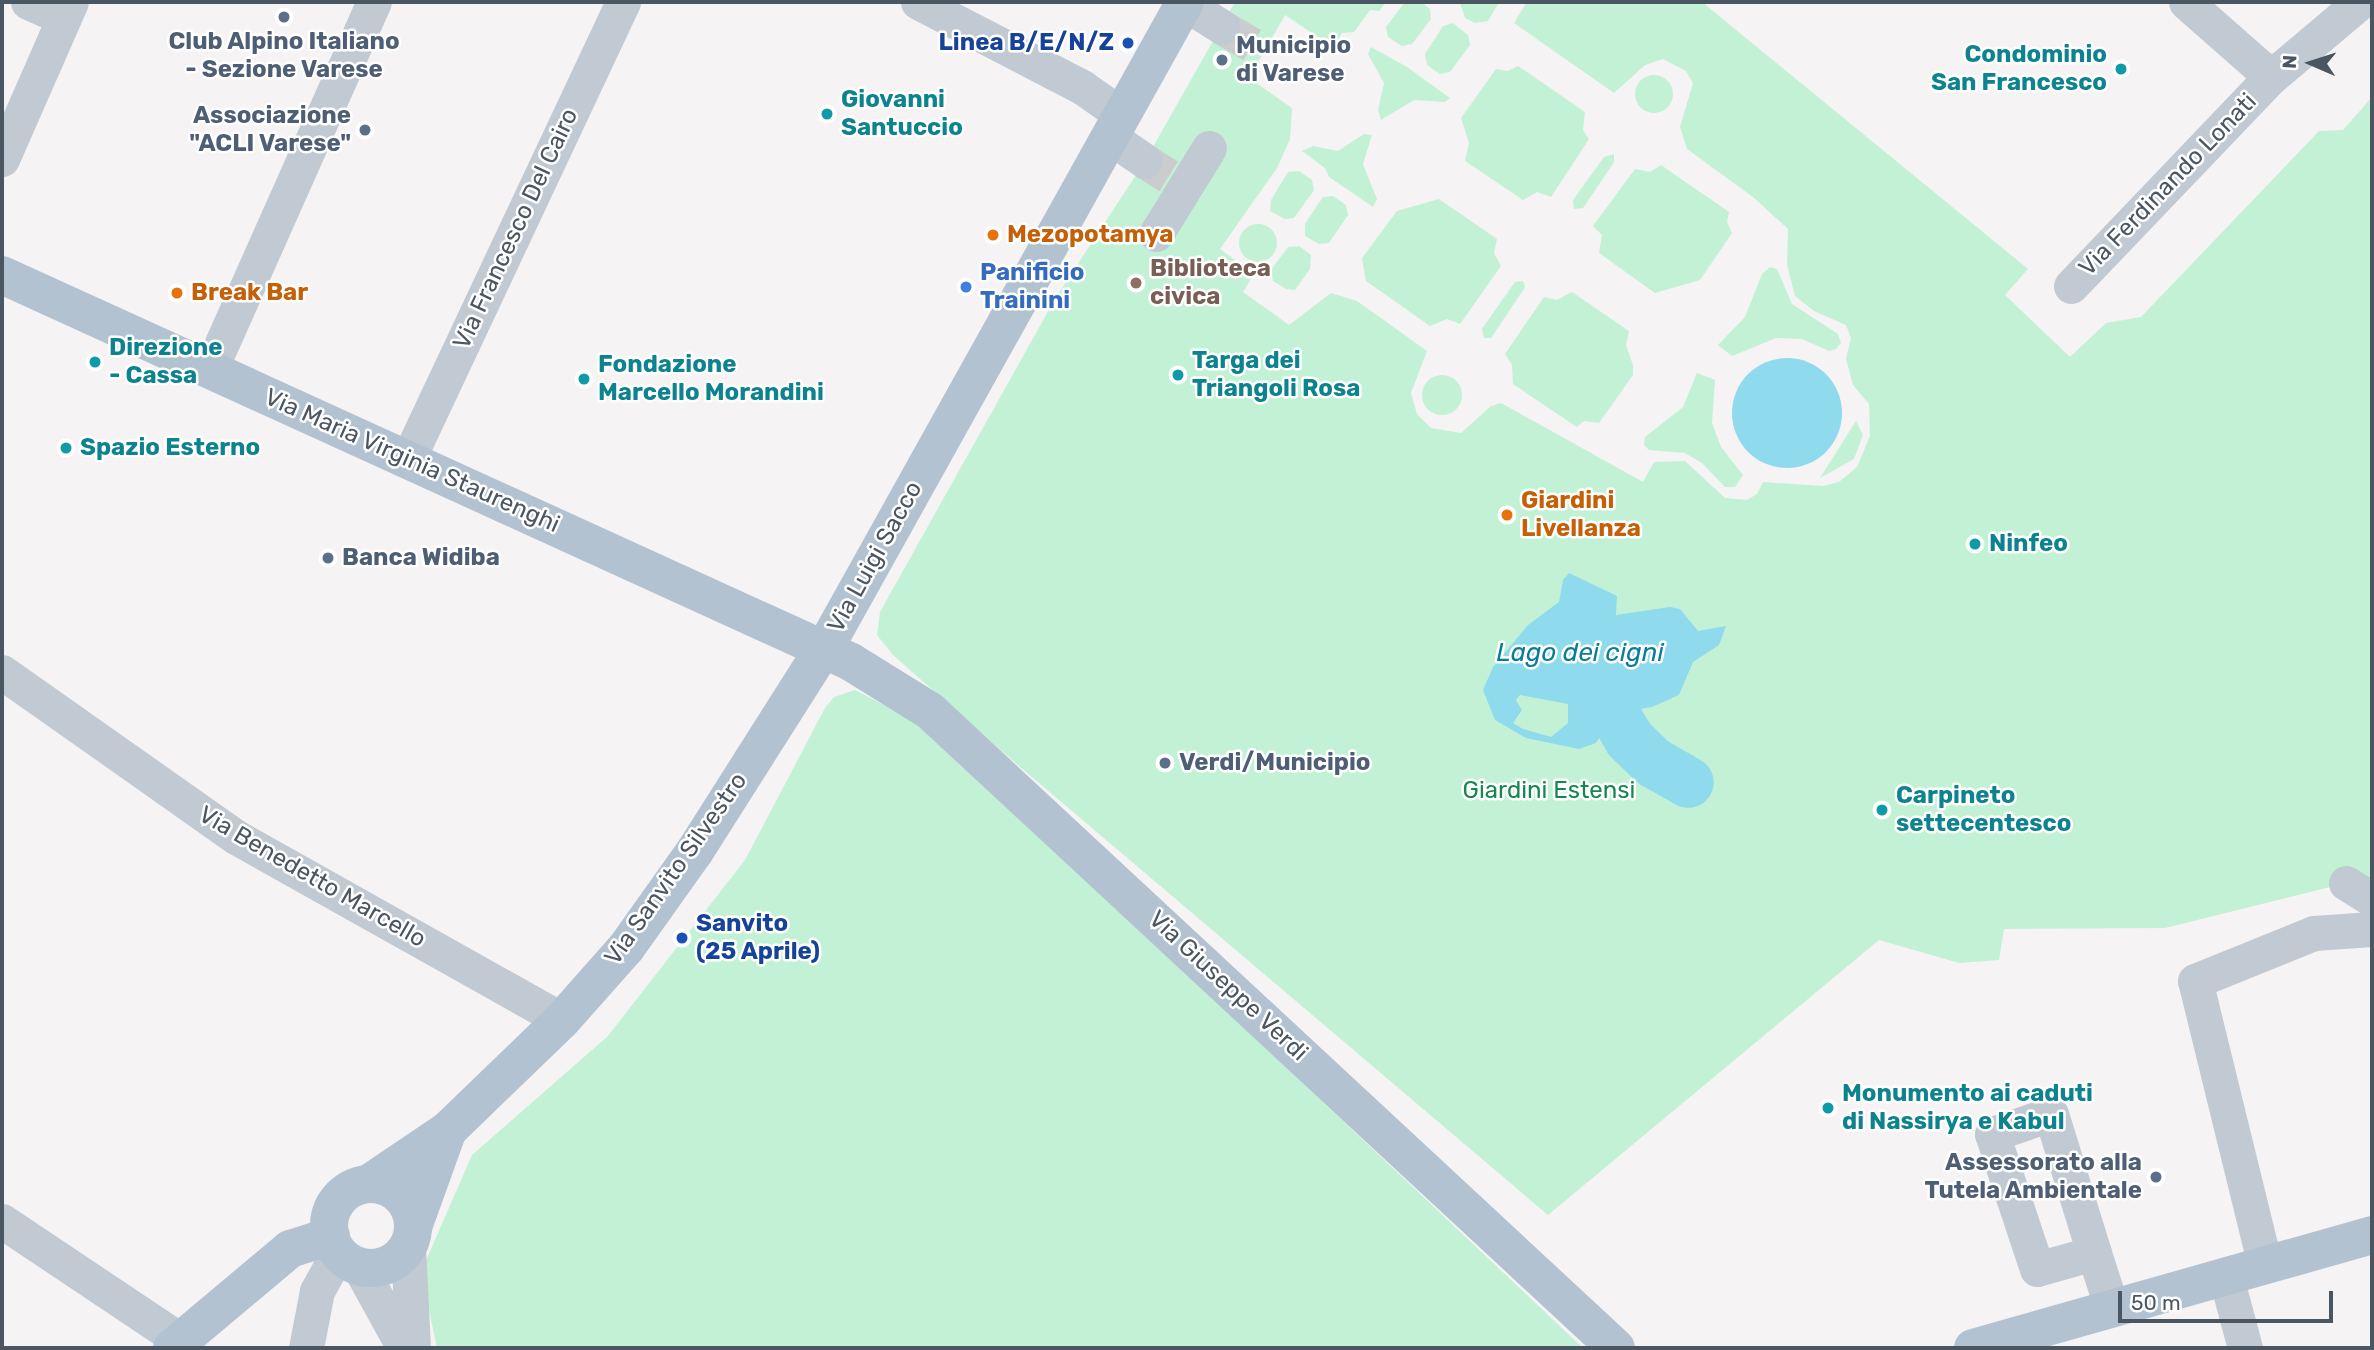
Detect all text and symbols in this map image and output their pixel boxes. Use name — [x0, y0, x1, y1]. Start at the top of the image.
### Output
marker: Club Alpino Italiano - Sezione Varese — [276, 9, 292, 25]
place label: Club Alpino Italiano - Sezione Varese — [168, 28, 400, 84]
north arrow — [2276, 28, 2346, 98]
place label: Linea B/E/N/Z — [939, 29, 1114, 57]
place label: Municipio di Varese — [1236, 32, 1351, 88]
marker: Linea B/E/N/Z — [1120, 35, 1136, 51]
place label: Condominio San Francesco — [1931, 41, 2107, 97]
marker: Municipio di Varese — [1214, 52, 1230, 68]
text: N — [2278, 54, 2301, 69]
marker: Condominio San Francesco — [2113, 61, 2129, 77]
place label: Giovanni Santuccio — [841, 86, 963, 142]
street label: Via Ferdinando Lonati — [2073, 88, 2263, 282]
place label: Associazione "ACLI Varese" — [189, 102, 351, 158]
street label: Via Francesco Del Cairo — [448, 104, 584, 354]
marker: Giovanni Santuccio — [819, 106, 835, 122]
marker: Associazione "ACLI Varese" — [357, 122, 373, 138]
place label: Mezopotamya — [1007, 221, 1173, 249]
marker: Mezopotamya — [985, 227, 1001, 243]
place label: Biblioteca civica — [1150, 255, 1271, 311]
place label: Panificio Trainini — [980, 259, 1084, 315]
marker: Biblioteca civica — [1128, 275, 1144, 291]
place label: Break Bar — [191, 279, 308, 307]
marker: Panificio Trainini — [958, 279, 974, 295]
marker: Break Bar — [169, 285, 185, 301]
place label: Direzione - Cassa — [109, 334, 223, 390]
place label: Targa dei Triangoli Rosa — [1192, 347, 1360, 403]
place label: Fondazione Marcello Morandini — [598, 351, 824, 407]
marker: Direzione - Cassa — [87, 354, 103, 370]
marker: Targa dei Triangoli Rosa — [1170, 367, 1186, 383]
marker: Fondazione Marcello Morandini — [576, 371, 592, 387]
street label: Via Maria Virginia Staurenghi — [260, 383, 564, 539]
place label: Spazio Esterno — [80, 434, 260, 462]
marker: Spazio Esterno — [58, 440, 74, 456]
street label: Via Luigi Sacco — [822, 476, 928, 638]
place label: Giardini Livellanza — [1521, 487, 1641, 543]
marker: Giardini Livellanza — [1499, 507, 1515, 523]
place label: Ninfeo — [1989, 530, 2068, 558]
marker: Ninfeo — [1967, 536, 1983, 552]
place label: Banca Widiba — [342, 544, 500, 572]
marker: Banca Widiba — [320, 550, 336, 566]
water label: Lago dei cigni — [1496, 637, 1664, 669]
place label: Verdi/Municipio — [1179, 749, 1371, 777]
marker: Verdi/Municipio — [1157, 755, 1173, 771]
street label: Via Sanvito Silvestro — [599, 767, 753, 971]
park label: Giardini Estensi — [1463, 777, 1635, 805]
place label: Carpineto settecentesco — [1896, 782, 2071, 838]
street label: Via Benedetto Marcello — [193, 800, 431, 954]
marker: Carpineto settecentesco — [1874, 802, 1890, 818]
street label: Via Giuseppe Verdi — [1142, 905, 1314, 1067]
place label: Sanvito (25 Aprile) — [696, 910, 821, 966]
marker: Sanvito (25 Aprile) — [674, 930, 690, 946]
place label: Monumento ai caduti di Nassirya e Kabul — [1842, 1080, 2093, 1136]
marker: Monumento ai caduti di Nassirya e Kabul — [1820, 1100, 1836, 1116]
place label: Assessorato alla Tutela Ambientale — [1924, 1149, 2142, 1205]
marker: Assessorato alla Tutela Ambientale — [2148, 1169, 2164, 1185]
scale bar — [2122, 1276, 2337, 1320]
text: 50 m — [2131, 1290, 2181, 1315]

